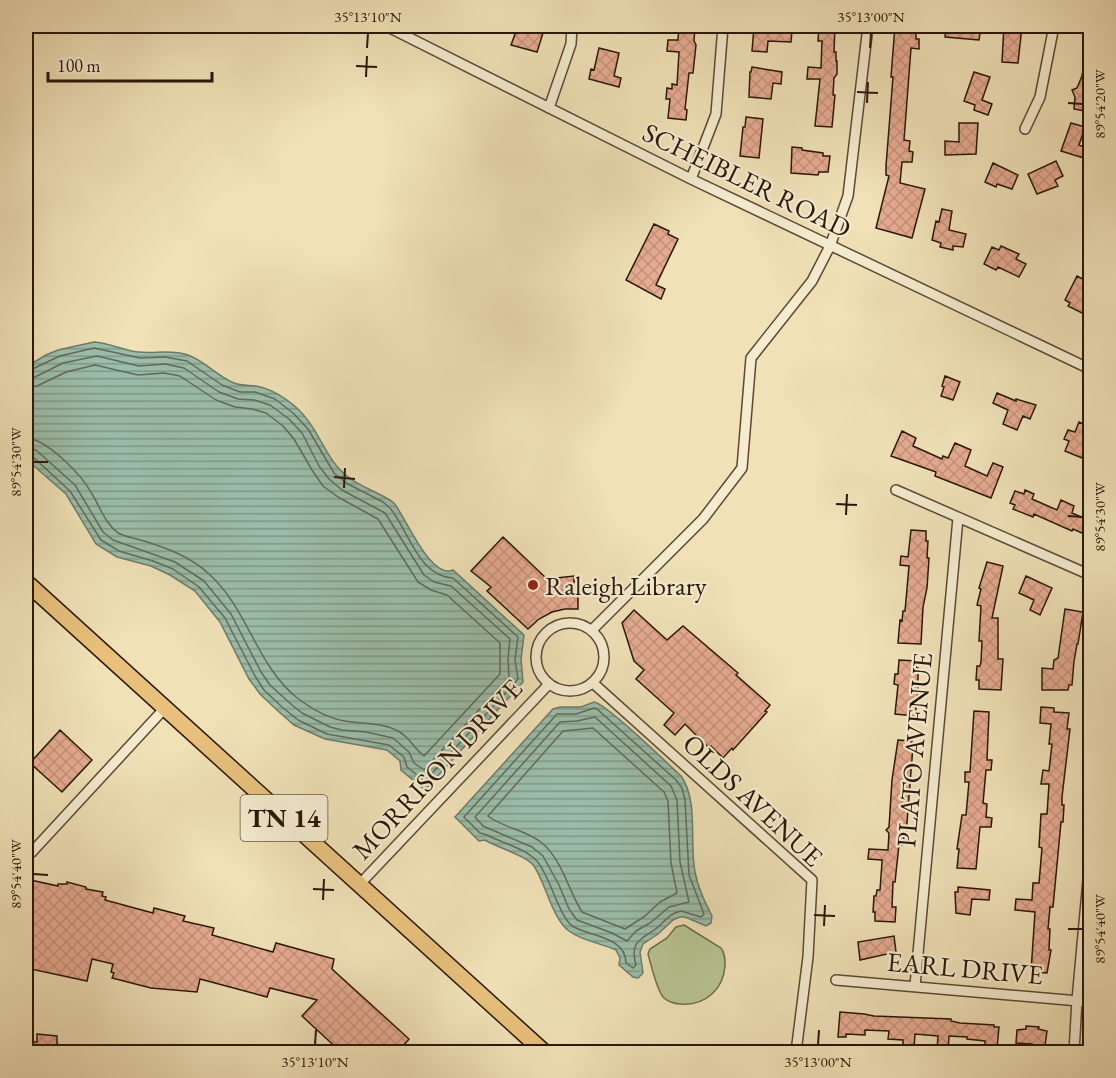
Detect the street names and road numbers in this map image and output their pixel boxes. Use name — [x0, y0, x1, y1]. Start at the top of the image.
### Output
street label: SCHEIBLER ROAD — [637, 114, 857, 246]
street label: PLATO AVENUE — [888, 651, 940, 849]
street label: MORRISON DRIVE — [344, 671, 530, 867]
street label: OLDS AVENUE — [675, 726, 831, 874]
road number: TN 14 — [240, 795, 328, 841]
street label: EARL DRIVE — [886, 944, 1044, 992]

